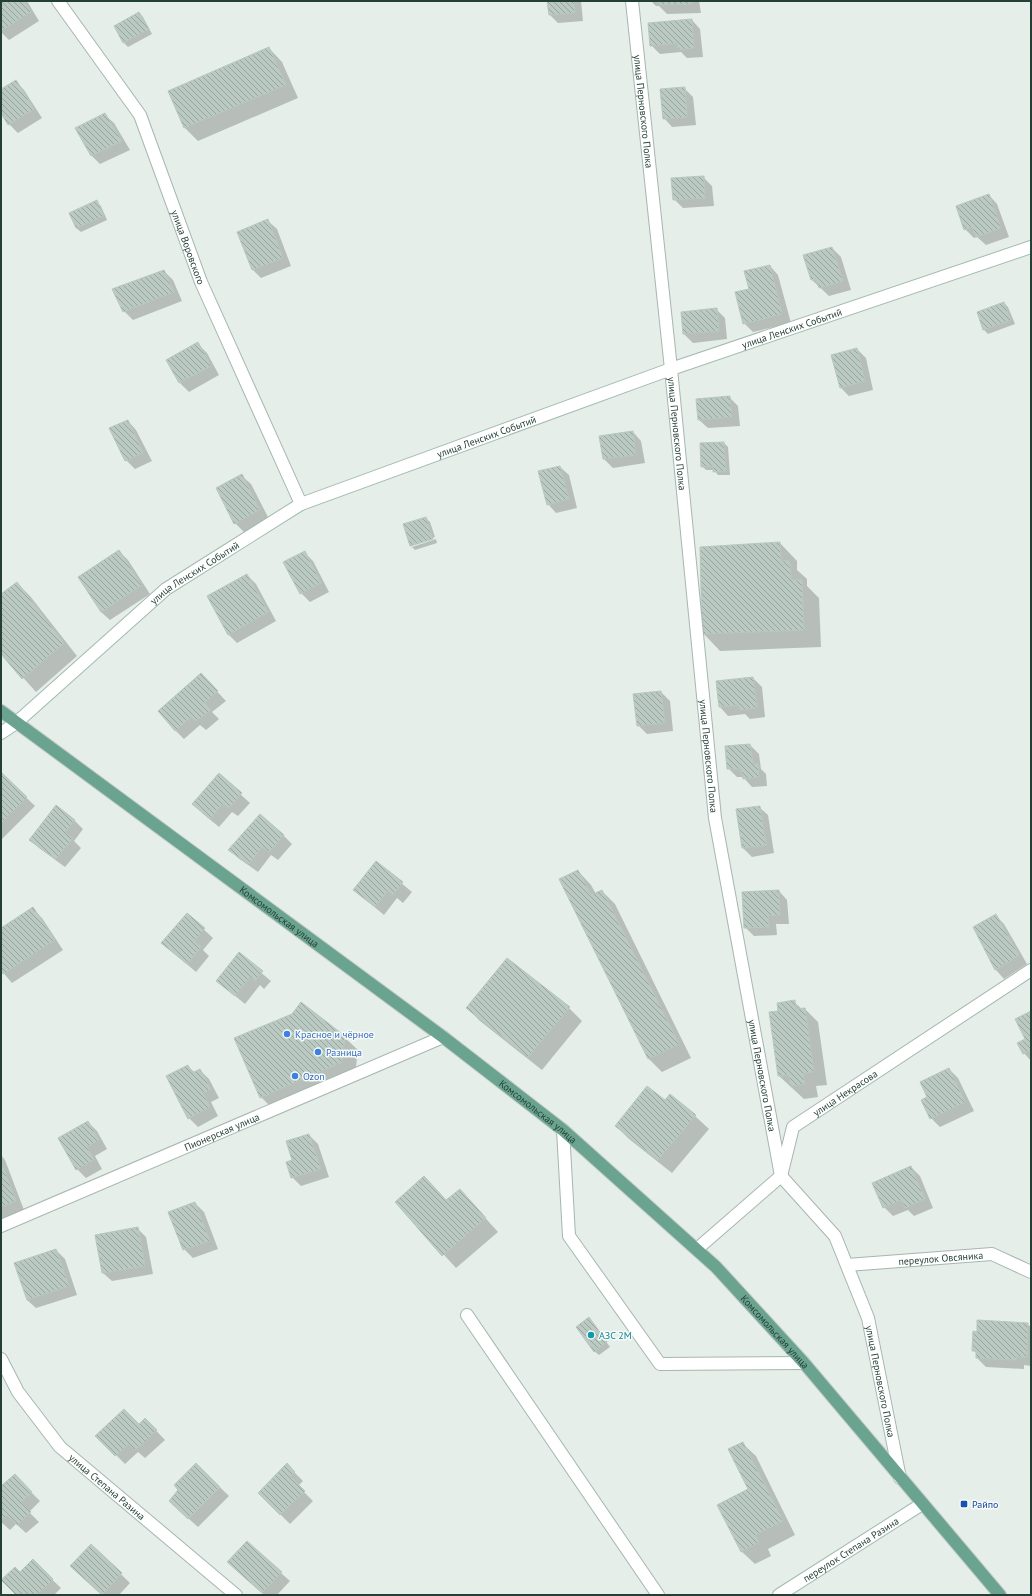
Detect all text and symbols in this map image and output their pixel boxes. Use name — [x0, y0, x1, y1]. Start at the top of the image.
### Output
street label: улица Перновского Полка — [631, 54, 656, 169]
street label: улица Воровского — [169, 208, 208, 286]
street label: улица Ленских Событий — [740, 305, 843, 351]
street label: улица Перновского Полка — [665, 376, 689, 491]
street label: улица Ленских Событий — [435, 412, 538, 460]
street label: улица Ленских Событий — [147, 538, 242, 607]
street label: улица Перновского Полка — [697, 699, 721, 813]
street label: Комсомольская улица — [237, 883, 322, 950]
street label: улица Перновского Полка — [746, 1018, 779, 1133]
place label: Красное и чёрное — [295, 1028, 374, 1041]
marker: Красное и чёрное — [282, 1029, 292, 1039]
place label: Разница — [326, 1046, 362, 1059]
marker: Разница — [313, 1047, 323, 1057]
street label: улица Некрасова — [810, 1067, 880, 1119]
place label: Ozon — [303, 1070, 325, 1083]
marker: Ozon — [290, 1071, 300, 1081]
street label: Комсомольская улица — [497, 1077, 580, 1146]
street label: Пионерская улица — [182, 1110, 261, 1153]
street label: переулок Овсяника — [898, 1248, 984, 1268]
street label: Комсомольская улица — [738, 1292, 812, 1371]
street label: улица Перновского Полка — [863, 1324, 898, 1439]
place label: АЗС 2М — [599, 1329, 632, 1342]
marker: АЗС 2М — [586, 1330, 596, 1340]
street label: улица Степана Разина — [66, 1451, 148, 1523]
place label: Райпо — [972, 1498, 998, 1511]
marker: Райпо — [959, 1499, 969, 1509]
street label: переулок Степана Разина — [800, 1514, 901, 1585]

